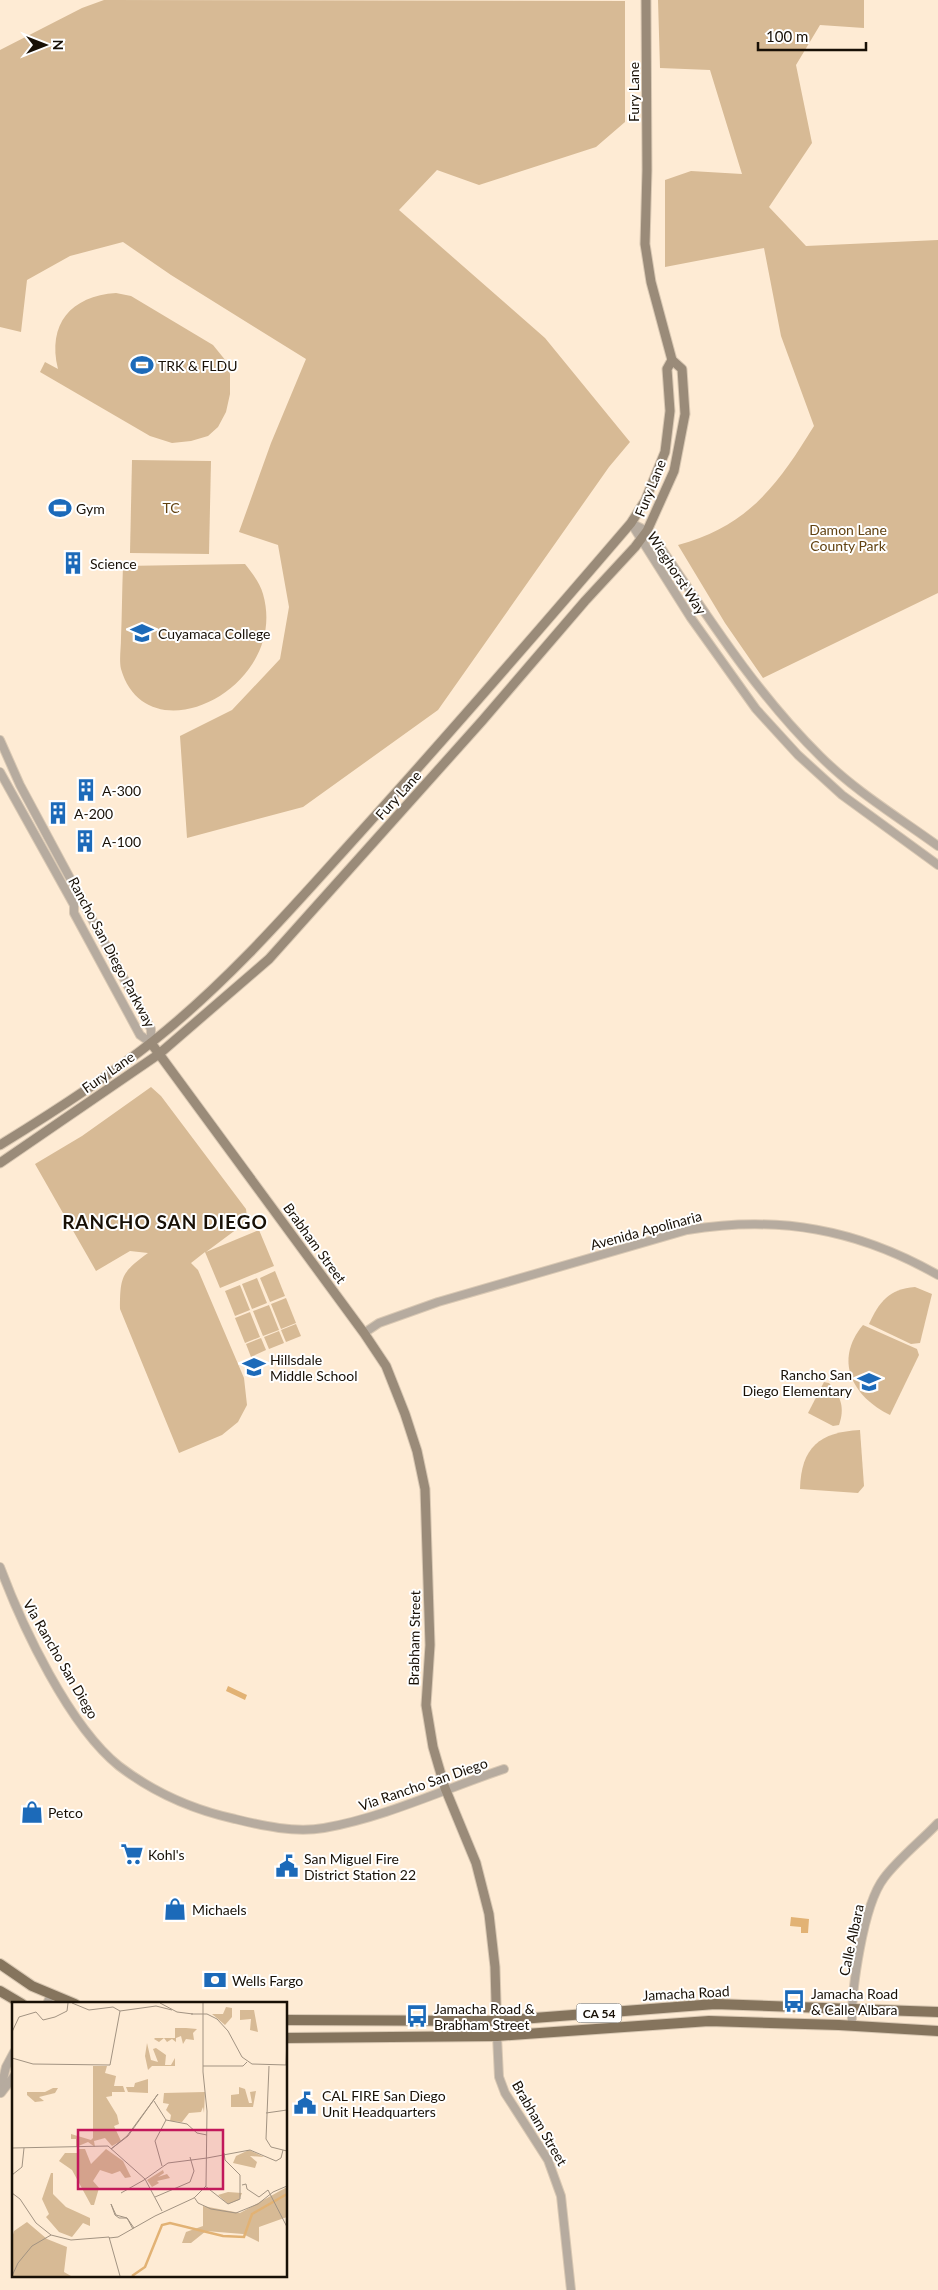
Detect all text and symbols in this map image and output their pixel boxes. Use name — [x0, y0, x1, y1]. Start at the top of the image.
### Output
north arrow — [20, 20, 70, 70]
scale bar — [758, 20, 866, 52]
text: 100 m — [766, 27, 808, 45]
text: N — [50, 40, 67, 50]
street label: Fury Lane — [625, 62, 642, 122]
sports icon: TRK & FLDU — [129, 352, 155, 378]
place label: TRK & FLDU — [158, 357, 238, 374]
street label: Fury Lane — [631, 457, 669, 519]
sports icon: Gym — [47, 495, 73, 521]
park label: TC — [162, 499, 180, 516]
place label: Gym — [76, 500, 105, 517]
park label: Damon Lane County Park — [809, 521, 887, 554]
street label: Wieghorst Way — [644, 528, 711, 618]
building icon: Science — [60, 550, 86, 576]
place label: Science — [90, 555, 137, 572]
school or university icon: Cuyamaca College — [129, 620, 155, 646]
place label: Cuyamaca College — [158, 625, 271, 642]
street label: Fury Lane — [372, 767, 424, 823]
building icon: A-300 — [73, 777, 99, 803]
place label: A-300 — [102, 782, 141, 799]
building icon: A-200 — [45, 800, 71, 826]
place label: A-200 — [74, 805, 113, 822]
building icon: A-100 — [72, 828, 98, 854]
place label: A-100 — [102, 833, 141, 850]
street label: Rancho San Diego Parkway — [65, 874, 159, 1031]
street label: Fury Lane — [79, 1048, 137, 1096]
street label: Brabham Street — [280, 1199, 350, 1287]
street label: Avenida Apolinaria — [588, 1207, 704, 1253]
district label: RANCHO SAN DIEGO — [62, 1210, 268, 1233]
place label: Hillsdale Middle School — [270, 1351, 357, 1384]
school or university icon: Hillsdale Middle School — [241, 1354, 267, 1380]
place label: Rancho San Diego Elementary — [742, 1366, 853, 1399]
school or university icon: Rancho San Diego Elementary — [856, 1369, 882, 1395]
street label: Brabham Street — [405, 1590, 423, 1686]
street label: Via Rancho San Diego — [20, 1596, 102, 1722]
street label: Via Rancho San Diego — [356, 1754, 490, 1814]
shop icon: Petco — [19, 1799, 45, 1825]
place label: Petco — [48, 1804, 83, 1821]
supermarket icon: Kohl's — [119, 1841, 145, 1867]
place label: Kohl's — [148, 1846, 185, 1863]
place label: San Miguel Fire District Station 22 — [304, 1850, 416, 1883]
public building icon: San Miguel Fire District Station 22 — [274, 1853, 300, 1879]
shop icon: Michaels — [162, 1896, 188, 1922]
place label: Michaels — [192, 1901, 246, 1918]
street label: Calle Albara — [835, 1903, 867, 1977]
bank icon: Wells Fargo — [202, 1967, 228, 1993]
place label: Wells Fargo — [232, 1972, 303, 1989]
street label: Jamacha Road — [642, 1982, 730, 2004]
place label: Jamacha Road & Calle Albara — [811, 1985, 898, 2018]
bus stop icon: Jamacha Road & Calle Albara — [781, 1988, 807, 2014]
place label: Jamacha Road & Brabham Street — [434, 2000, 535, 2033]
inset map — [12, 2002, 288, 2278]
bus stop icon: Jamacha Road & Brabham Street — [404, 2003, 430, 2029]
road number: CA 54 — [576, 2004, 622, 2022]
street label: Brabham Street — [509, 2077, 571, 2169]
place label: CAL FIRE San Diego Unit Headquarters — [322, 2087, 446, 2120]
public building icon: CAL FIRE San Diego Unit Headquarters — [292, 2090, 318, 2116]

